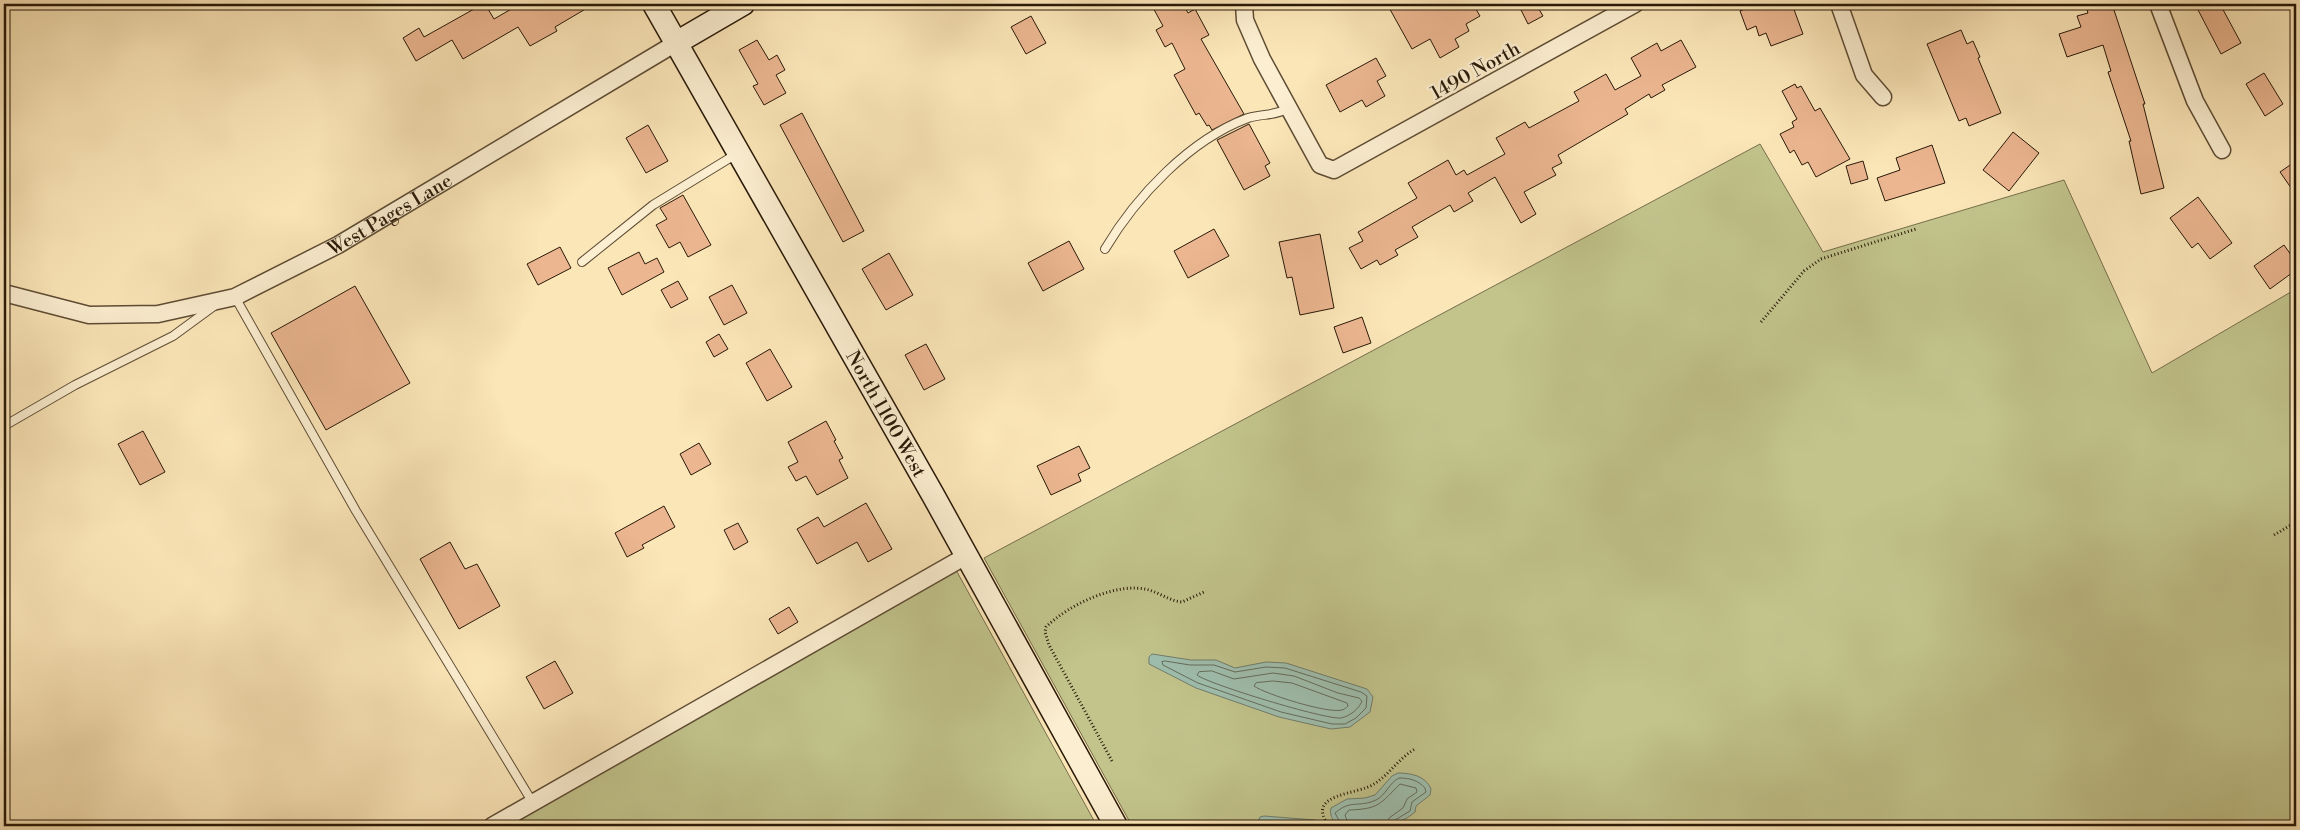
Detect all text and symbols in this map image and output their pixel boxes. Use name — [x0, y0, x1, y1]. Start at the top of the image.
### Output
street label: 1490 North — [1427, 37, 1524, 105]
street label: West Pages Lane — [323, 169, 457, 262]
street label: North 1100 West — [840, 346, 931, 482]

